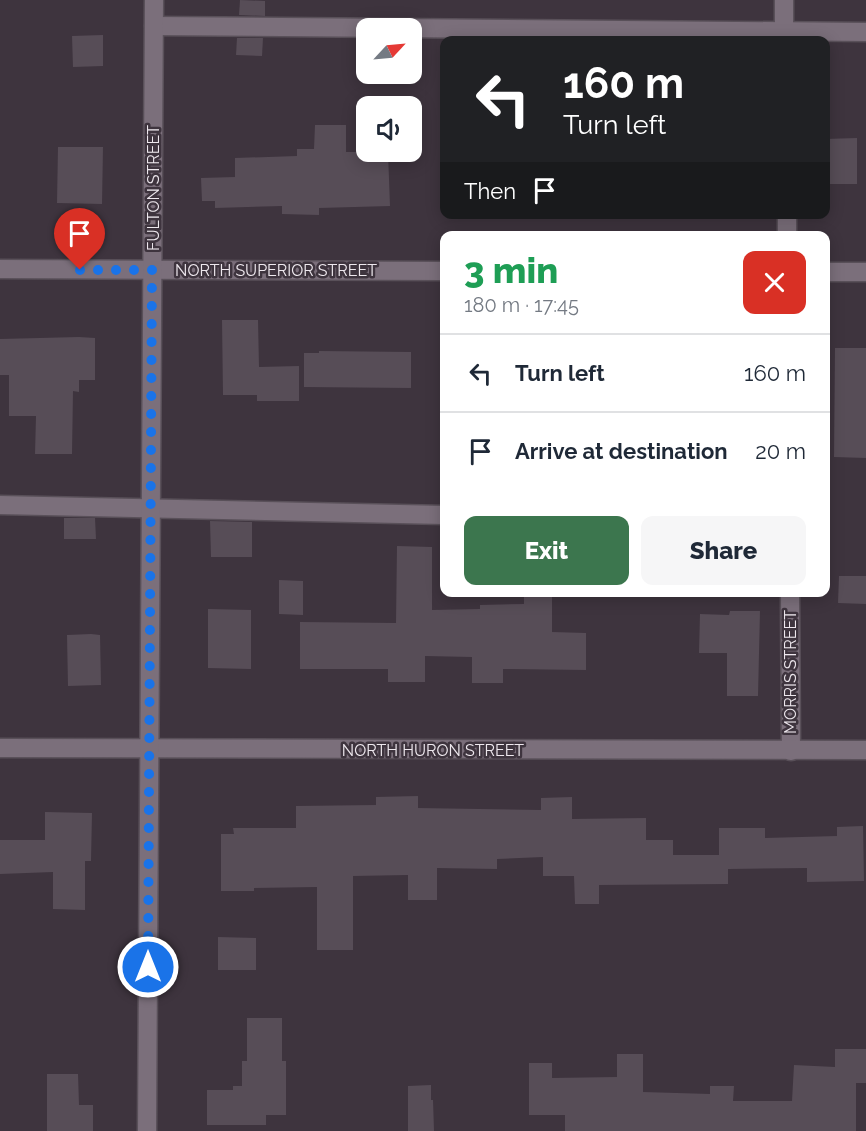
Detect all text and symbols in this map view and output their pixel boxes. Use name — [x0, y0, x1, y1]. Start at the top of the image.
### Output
north arrow — [356, 18, 422, 84]
map controls — [356, 18, 422, 162]
text: 160 m — [563, 59, 684, 108]
icon: left — [464, 60, 542, 138]
button: sound — [356, 96, 422, 162]
text: Turn left — [563, 109, 666, 140]
street label: FULTON STREET — [144, 125, 163, 251]
icon: arrive — [528, 174, 561, 207]
text: Then — [464, 178, 516, 204]
pin — [54, 208, 105, 270]
icon: arrive — [63, 217, 96, 250]
text: 3 min — [464, 249, 558, 291]
button: close — [743, 251, 806, 314]
street label: NORTH SUPERIOR STREET — [175, 261, 377, 280]
text: 180 m · 17:45 — [464, 293, 579, 317]
icon: left — [464, 357, 497, 390]
text: Turn left — [515, 360, 605, 386]
text: 160 m — [744, 360, 806, 386]
icon: arrive — [464, 435, 497, 468]
text: Arrive at destination — [515, 438, 728, 464]
text: 20 m — [755, 438, 806, 464]
button: Exit — [464, 516, 629, 585]
button: Share — [641, 516, 806, 585]
street label: MORRIS STREET — [781, 610, 800, 734]
street label: NORTH HURON STREET — [342, 741, 524, 760]
position arrow — [116, 935, 180, 999]

